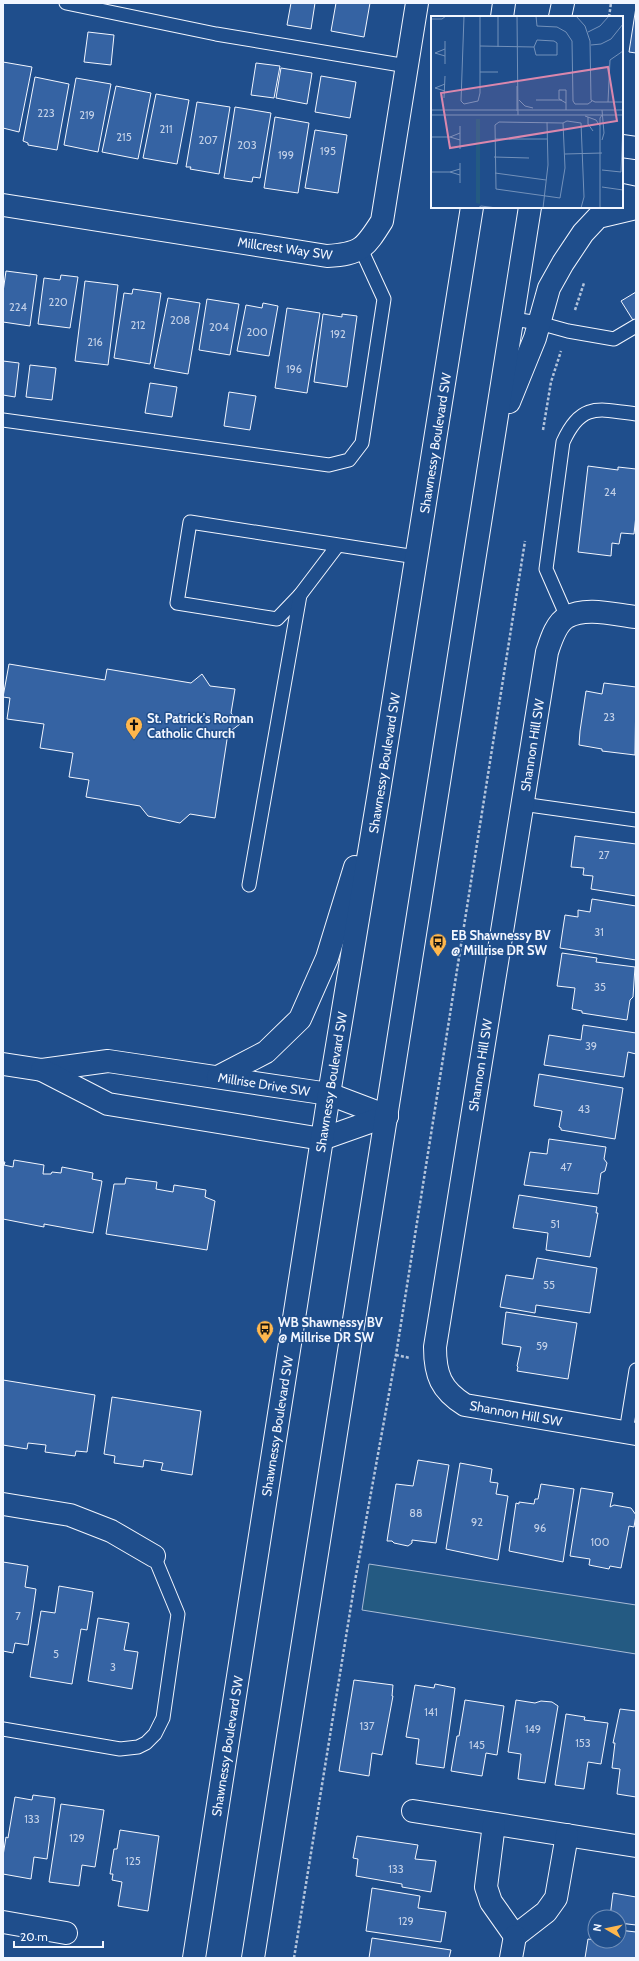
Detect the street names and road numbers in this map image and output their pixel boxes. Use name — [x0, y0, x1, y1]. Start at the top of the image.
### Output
street label: Millcrest Way SW — [237, 233, 334, 263]
street label: Shawnessy Boulevard SW — [416, 371, 454, 514]
street label: Shawnessy Boulevard SW — [365, 691, 403, 834]
street label: Shannon Hill SW — [517, 697, 547, 792]
street label: Shawnessy Boulevard SW — [312, 1010, 350, 1153]
street label: Shannon Hill SW — [465, 1017, 495, 1112]
street label: Millrise Drive SW — [217, 1069, 312, 1099]
street label: Shawnessy Boulevard SW — [258, 1354, 296, 1497]
street label: Shannon Hill SW — [469, 1397, 564, 1429]
street label: Shawnessy Boulevard SW — [208, 1674, 246, 1817]

